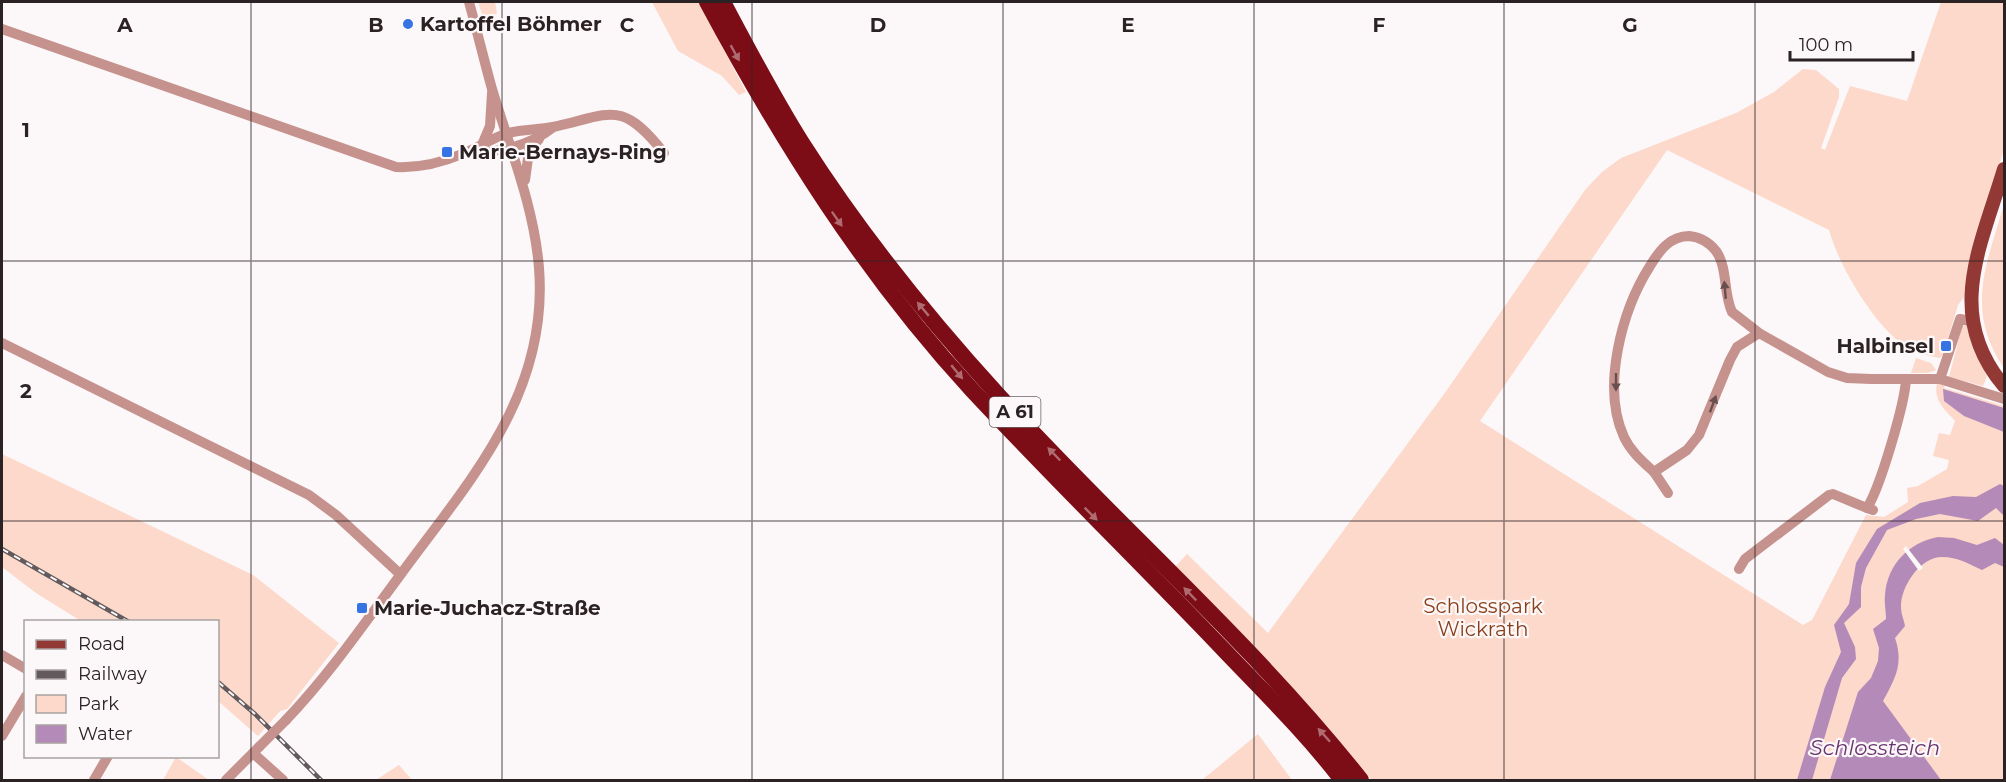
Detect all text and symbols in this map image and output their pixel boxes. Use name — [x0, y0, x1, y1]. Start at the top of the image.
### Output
place label: Kartoffel Böhmer — [420, 12, 602, 36]
text: A — [116, 13, 133, 37]
text: B — [368, 13, 384, 37]
text: C — [620, 13, 635, 37]
text: D — [870, 13, 886, 37]
text: E — [1121, 13, 1135, 37]
text: F — [1373, 13, 1386, 37]
text: G — [1622, 13, 1638, 37]
marker: Kartoffel Böhmer — [401, 17, 415, 31]
scale bar — [1790, 24, 1913, 62]
text: 100 m — [1799, 34, 1853, 56]
one-way arrow — [730, 45, 740, 62]
text: 1 — [22, 118, 30, 142]
place label: Marie-Bernays-Ring — [459, 140, 667, 164]
marker: Marie-Bernays-Ring — [440, 145, 454, 159]
one-way arrow — [831, 210, 843, 226]
one-way arrow — [1720, 280, 1730, 299]
one-way arrow — [917, 302, 930, 317]
place label: Halbinsel — [1837, 334, 1934, 358]
marker: Halbinsel — [1939, 339, 1953, 353]
one-way arrow — [950, 364, 963, 379]
one-way arrow — [1611, 373, 1621, 392]
text: 2 — [20, 379, 32, 403]
one-way arrow — [1708, 395, 1718, 413]
road number: A 61 — [990, 397, 1040, 427]
one-way arrow — [1047, 446, 1061, 461]
one-way arrow — [1084, 506, 1098, 520]
one-way arrow — [1183, 586, 1197, 601]
park label: Schlosspark Wickrath — [1423, 594, 1543, 641]
place label: Marie-Juchacz-Straße — [374, 596, 601, 620]
marker: Marie-Juchacz-Straße — [355, 601, 369, 615]
legend — [24, 620, 219, 758]
text: Road — [78, 633, 125, 655]
text: Railway — [78, 663, 147, 685]
text: Park — [78, 693, 119, 715]
text: Water — [78, 723, 133, 745]
one-way arrow — [1318, 728, 1331, 743]
water label: Schlossteich — [1810, 735, 1940, 760]

